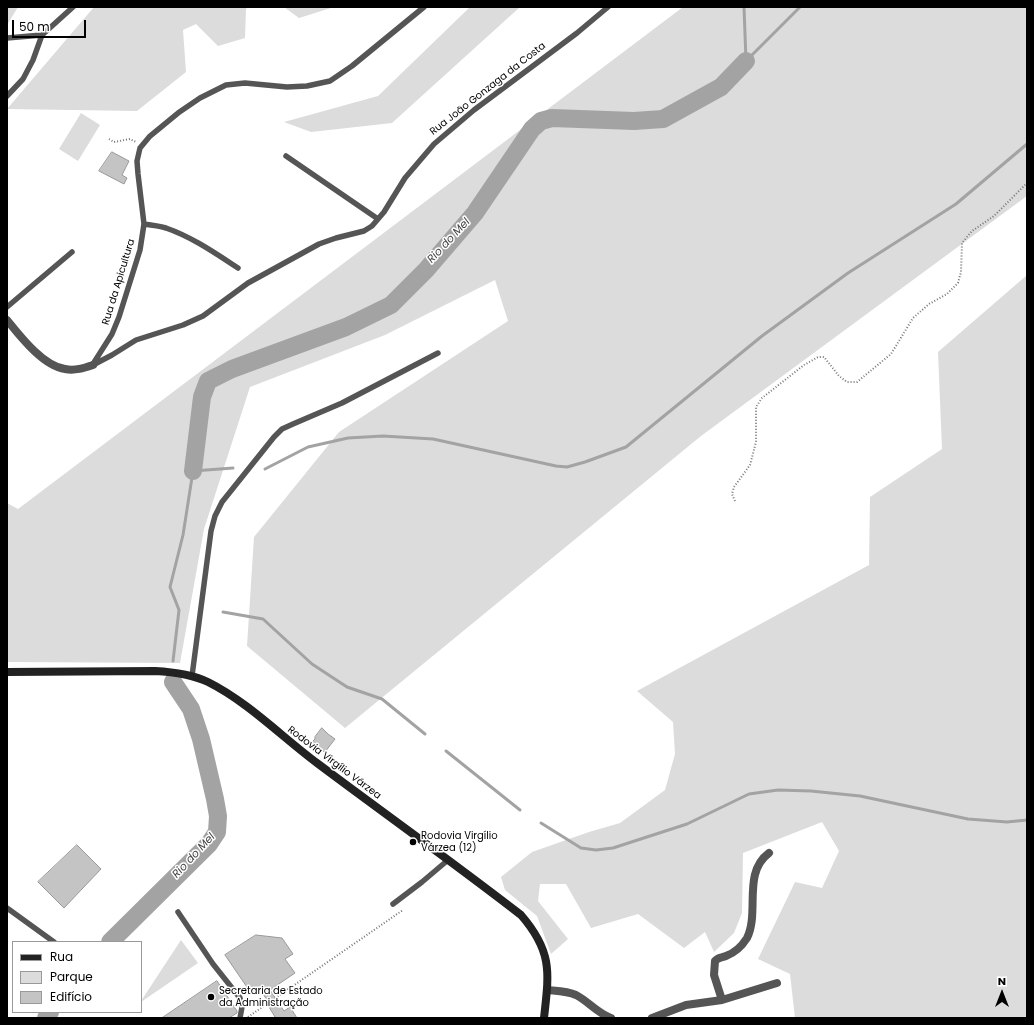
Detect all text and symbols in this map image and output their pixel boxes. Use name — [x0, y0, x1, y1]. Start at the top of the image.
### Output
scale bar — [14, 12, 88, 38]
text: 50 m — [19, 18, 50, 35]
street label: Rua João Gonzaga da Costa — [428, 40, 548, 138]
water label: Rio do Mel — [425, 216, 473, 266]
street label: Rua da Apicultura — [100, 237, 138, 327]
street label: Rodovia Virgílio Várzea — [285, 724, 383, 802]
place label: Rodovia Virgílio Várzea (12) — [421, 830, 498, 854]
water label: Rio do Mel — [170, 831, 218, 881]
marker: Rodovia Virgílio Várzea (12) — [408, 837, 418, 847]
legend — [12, 941, 142, 1013]
text: Rua — [50, 948, 73, 965]
text: Parque — [50, 968, 93, 985]
north arrow — [982, 973, 1022, 1013]
text: N — [998, 973, 1006, 989]
place label: Secretaria de Estado da Administração — [219, 985, 323, 1008]
text: Edifício — [50, 988, 92, 1005]
marker: Secretaria de Estado da Administração — [206, 992, 216, 1002]

